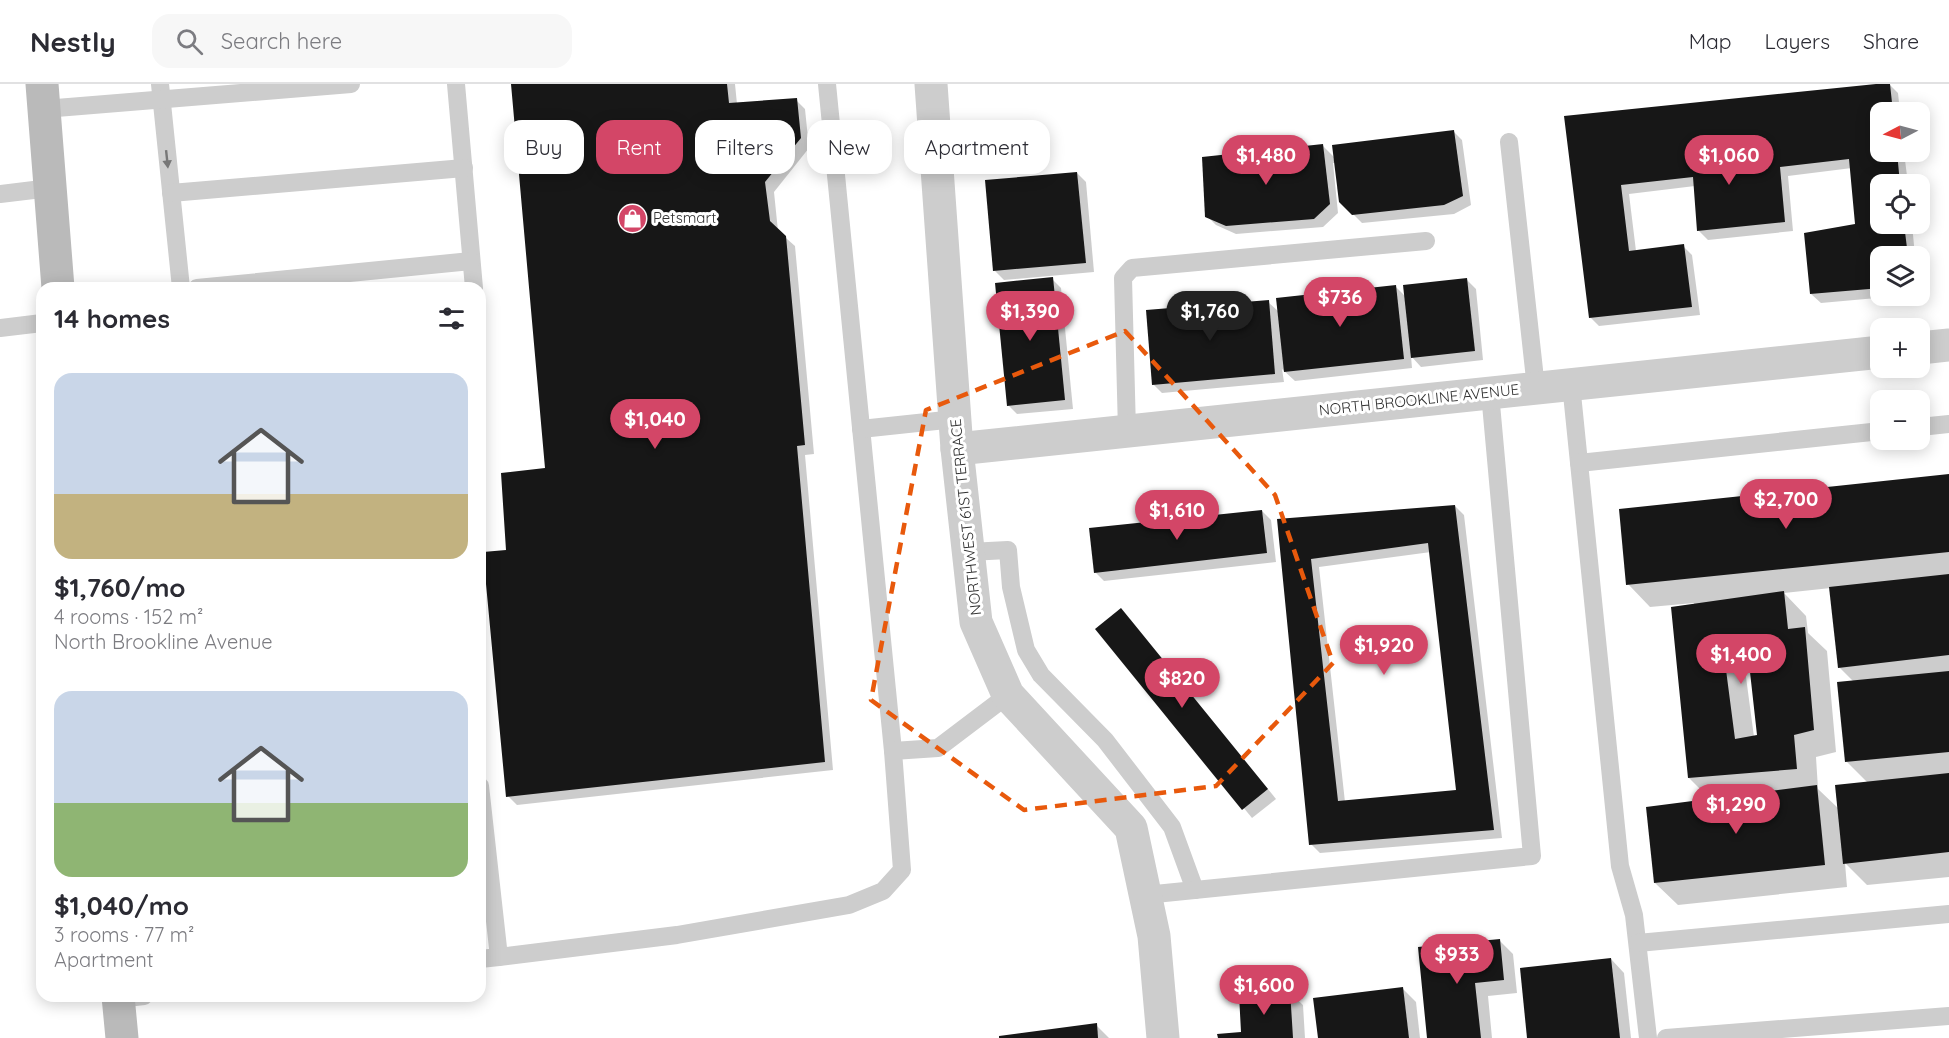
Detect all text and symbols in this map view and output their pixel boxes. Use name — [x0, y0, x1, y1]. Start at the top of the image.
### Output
search box — [152, 14, 572, 68]
text: Nestly — [30, 24, 116, 59]
icon: search — [173, 25, 206, 58]
text: Search here — [221, 27, 342, 55]
text: Map — [1689, 28, 1732, 54]
text: Layers — [1765, 28, 1830, 54]
text: Share — [1863, 28, 1919, 54]
north arrow — [1870, 102, 1930, 162]
map controls — [1870, 102, 1930, 450]
chip: Buy — [504, 120, 584, 174]
chip: Rent — [596, 120, 683, 174]
chip: Filters — [695, 120, 795, 174]
chip: New — [807, 120, 892, 174]
chip: Apartment — [904, 120, 1050, 174]
pin: $1,480 — [1217, 135, 1315, 186]
pin: $1,060 — [1680, 135, 1778, 186]
text: $1,480 — [1236, 142, 1296, 167]
text: $1,060 — [1699, 142, 1759, 167]
one-way arrow — [162, 149, 172, 168]
button: locate — [1870, 174, 1930, 234]
shop icon: Petsmart — [616, 202, 648, 234]
place label: Petsmart — [653, 208, 716, 227]
button: layers — [1870, 246, 1930, 306]
pin: $736 — [1304, 277, 1376, 328]
text: $736 — [1318, 284, 1362, 309]
pin: $1,390 — [981, 291, 1079, 342]
pin: $1,760 — [1161, 291, 1259, 342]
text: $1,390 — [1000, 298, 1060, 323]
text: $1,760 — [1181, 298, 1239, 323]
text: 14 homes — [54, 302, 170, 335]
icon: filters — [435, 302, 468, 335]
button: + — [1870, 318, 1930, 378]
street label: NORTH BROOKLINE AVENUE — [1318, 380, 1520, 419]
button: − — [1870, 390, 1930, 450]
pin: $1,040 — [606, 399, 704, 450]
text: $1,040 — [624, 406, 686, 431]
icon: home — [207, 412, 315, 520]
street label: NORTHWEST 61ST TERRACE — [946, 418, 985, 616]
pin: $2,700 — [1737, 479, 1835, 530]
text: $2,700 — [1754, 486, 1818, 511]
pin: $1,610 — [1128, 490, 1226, 541]
text: $1,610 — [1149, 497, 1205, 522]
text: $1,760/mo — [54, 571, 186, 604]
text: 4 rooms · 152 m² — [54, 604, 203, 629]
pin: $1,920 — [1335, 625, 1433, 676]
text: North Brookline Avenue — [54, 629, 273, 654]
text: $1,920 — [1354, 632, 1414, 657]
pin: $1,400 — [1692, 634, 1790, 685]
text: $1,400 — [1710, 641, 1772, 666]
pin: $820 — [1146, 658, 1218, 709]
text: $820 — [1159, 665, 1205, 690]
icon: home — [207, 730, 315, 838]
pin: $1,290 — [1687, 784, 1785, 835]
text: $1,290 — [1706, 791, 1766, 816]
text: $1,040/mo — [54, 889, 189, 922]
text: 3 rooms · 77 m² — [54, 922, 194, 947]
pin: $933 — [1421, 934, 1493, 985]
text: $933 — [1435, 941, 1479, 966]
text: Apartment — [54, 947, 154, 972]
pin: $1,600 — [1215, 965, 1313, 1016]
text: $1,600 — [1234, 972, 1294, 997]

